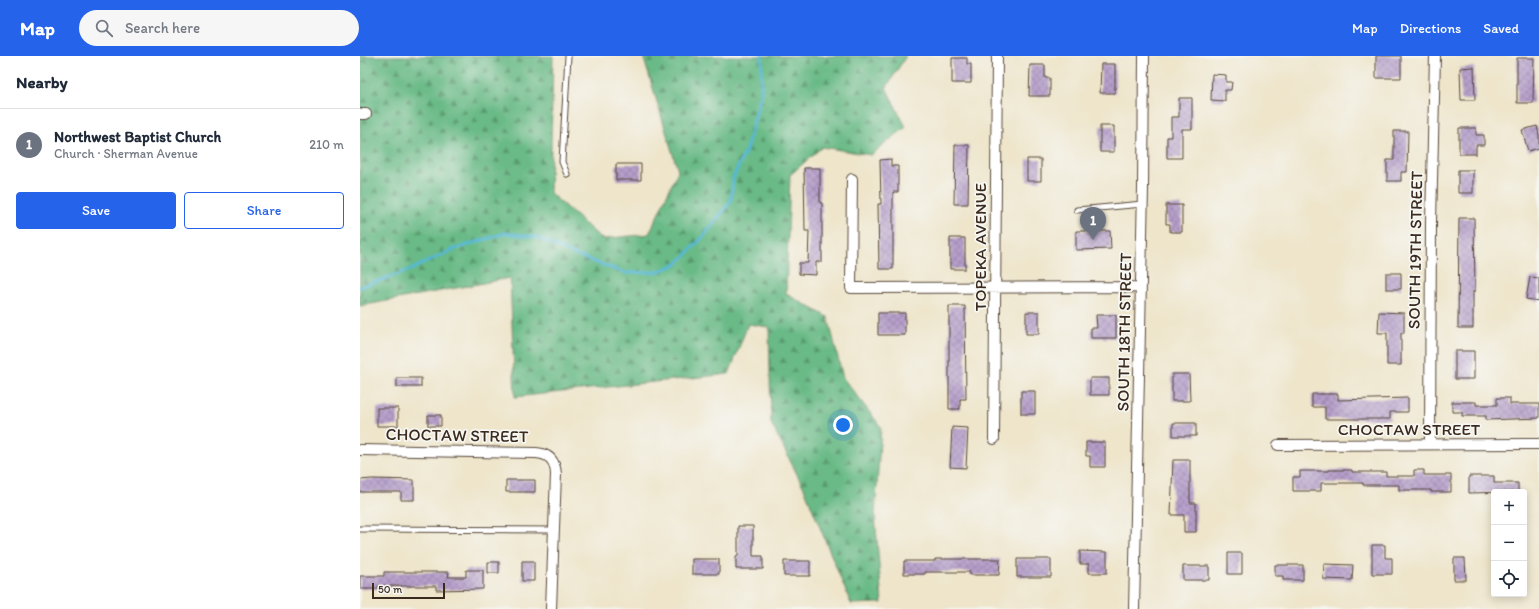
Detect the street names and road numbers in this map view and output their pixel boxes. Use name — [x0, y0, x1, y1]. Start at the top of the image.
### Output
street label: SOUTH 19TH STREET — [1404, 170, 1426, 329]
street label: TOPEKA AVENUE — [970, 183, 990, 311]
street label: SOUTH 18TH STREET — [1113, 252, 1135, 412]
street label: CHOCTAW STREET — [1338, 419, 1481, 439]
street label: CHOCTAW STREET — [385, 424, 529, 446]

